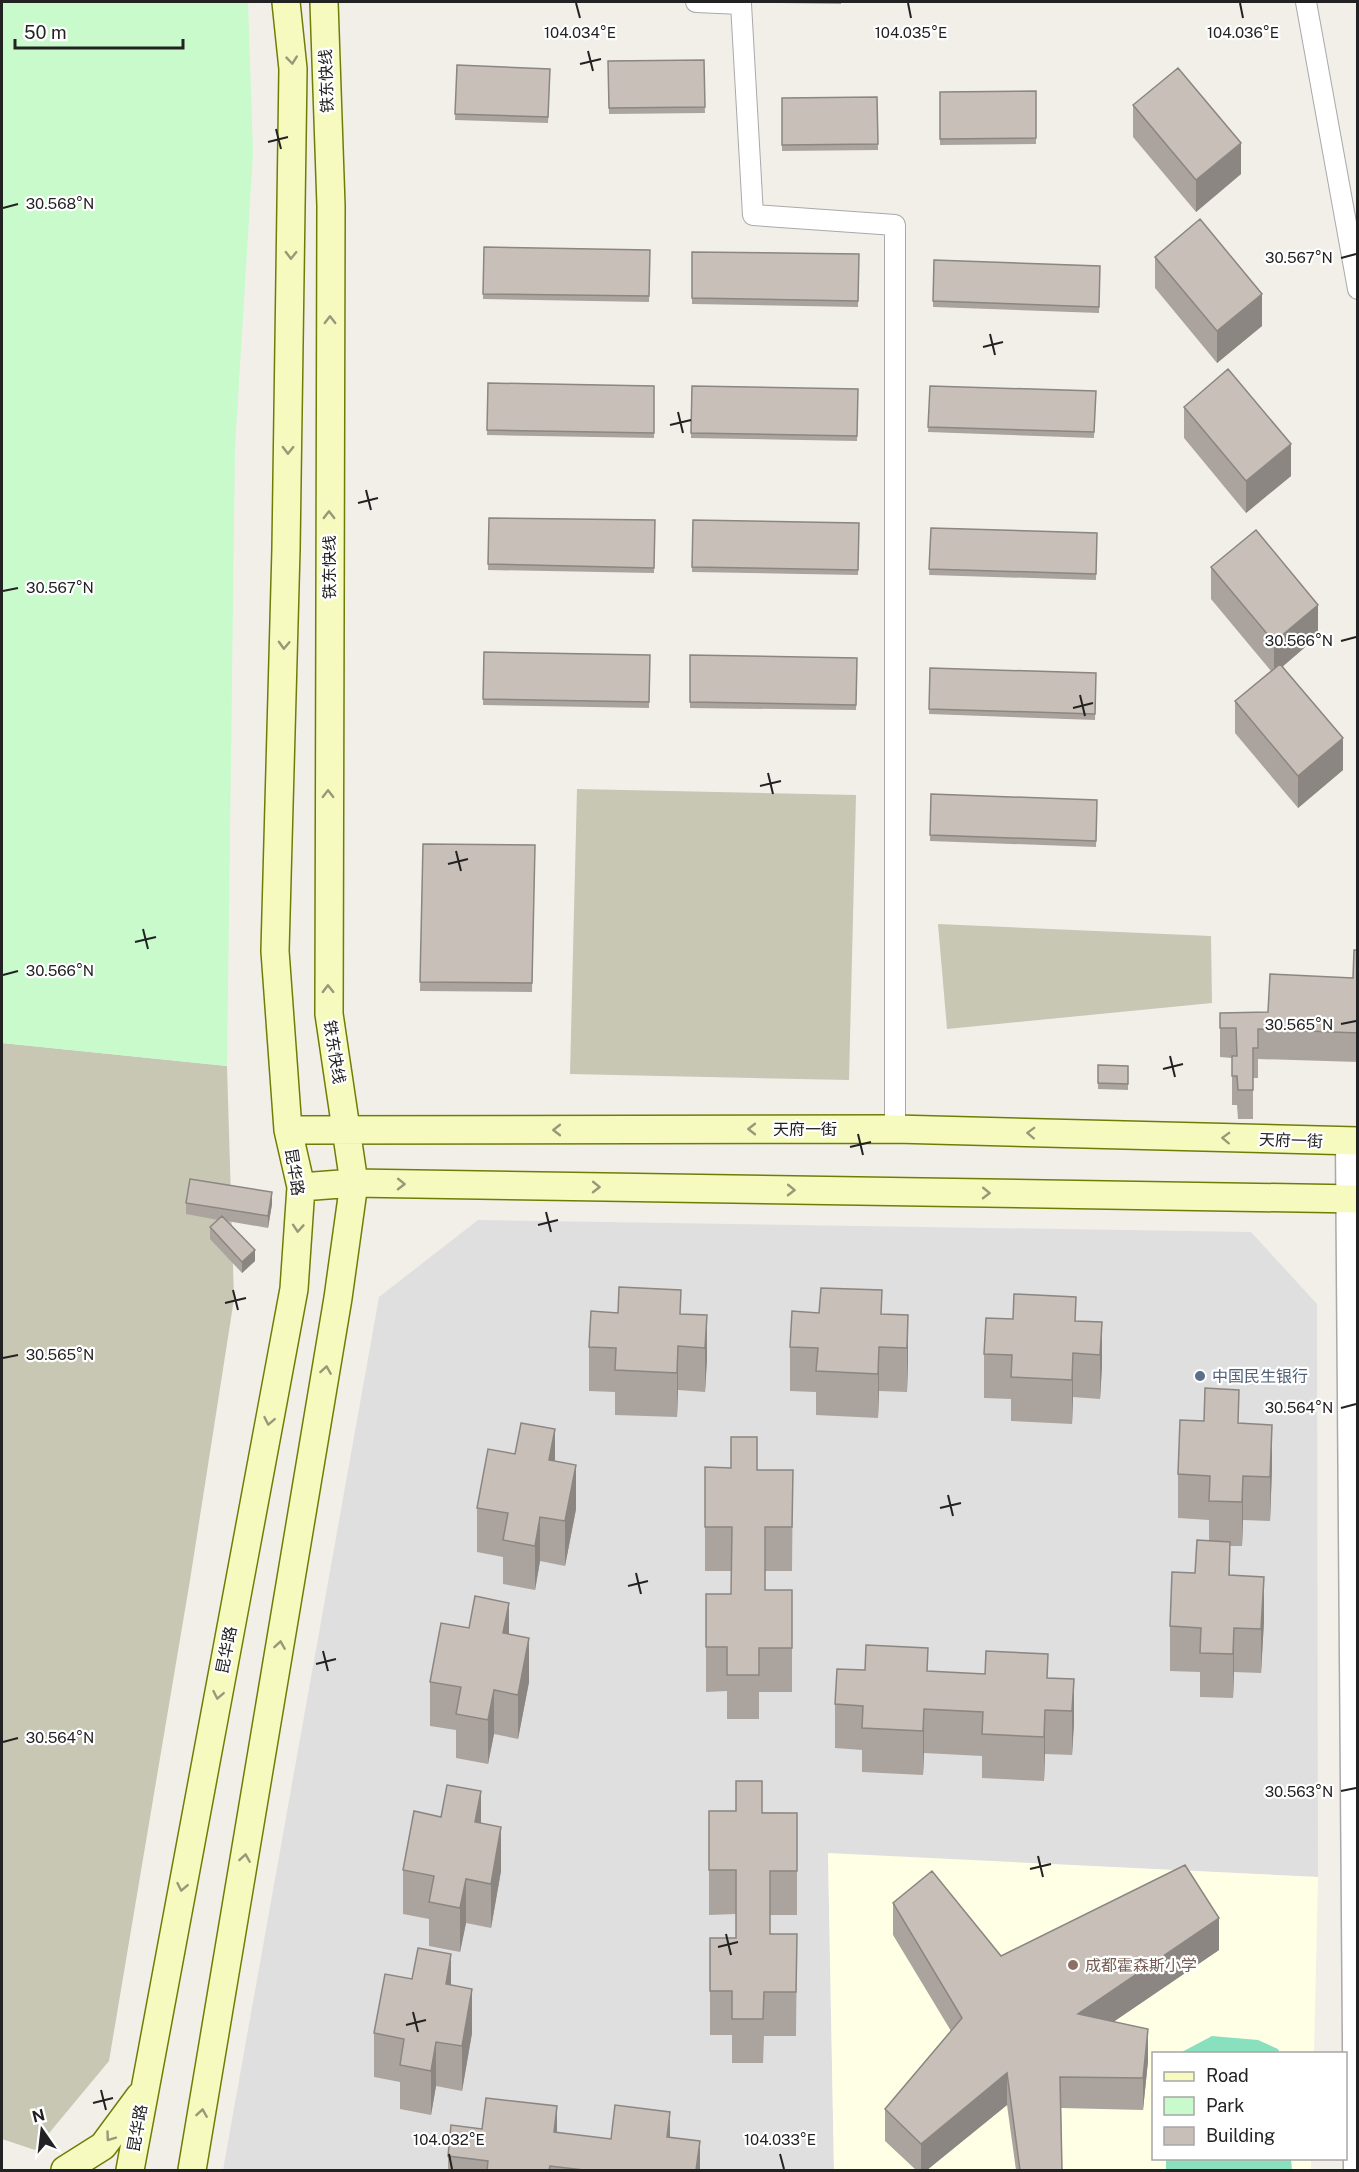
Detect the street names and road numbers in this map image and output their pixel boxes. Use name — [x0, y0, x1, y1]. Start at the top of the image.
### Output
street label: 铁东快线 — [316, 49, 337, 113]
street label: 铁东快线 — [320, 535, 339, 599]
street label: 铁东快线 — [320, 1019, 349, 1085]
street label: 天府一街 — [773, 1120, 837, 1139]
street label: 天府一街 — [1259, 1130, 1323, 1151]
street label: 昆华路 — [281, 1147, 308, 1197]
street label: 昆华路 — [213, 1625, 240, 1675]
street label: 昆华路 — [124, 2103, 151, 2153]

